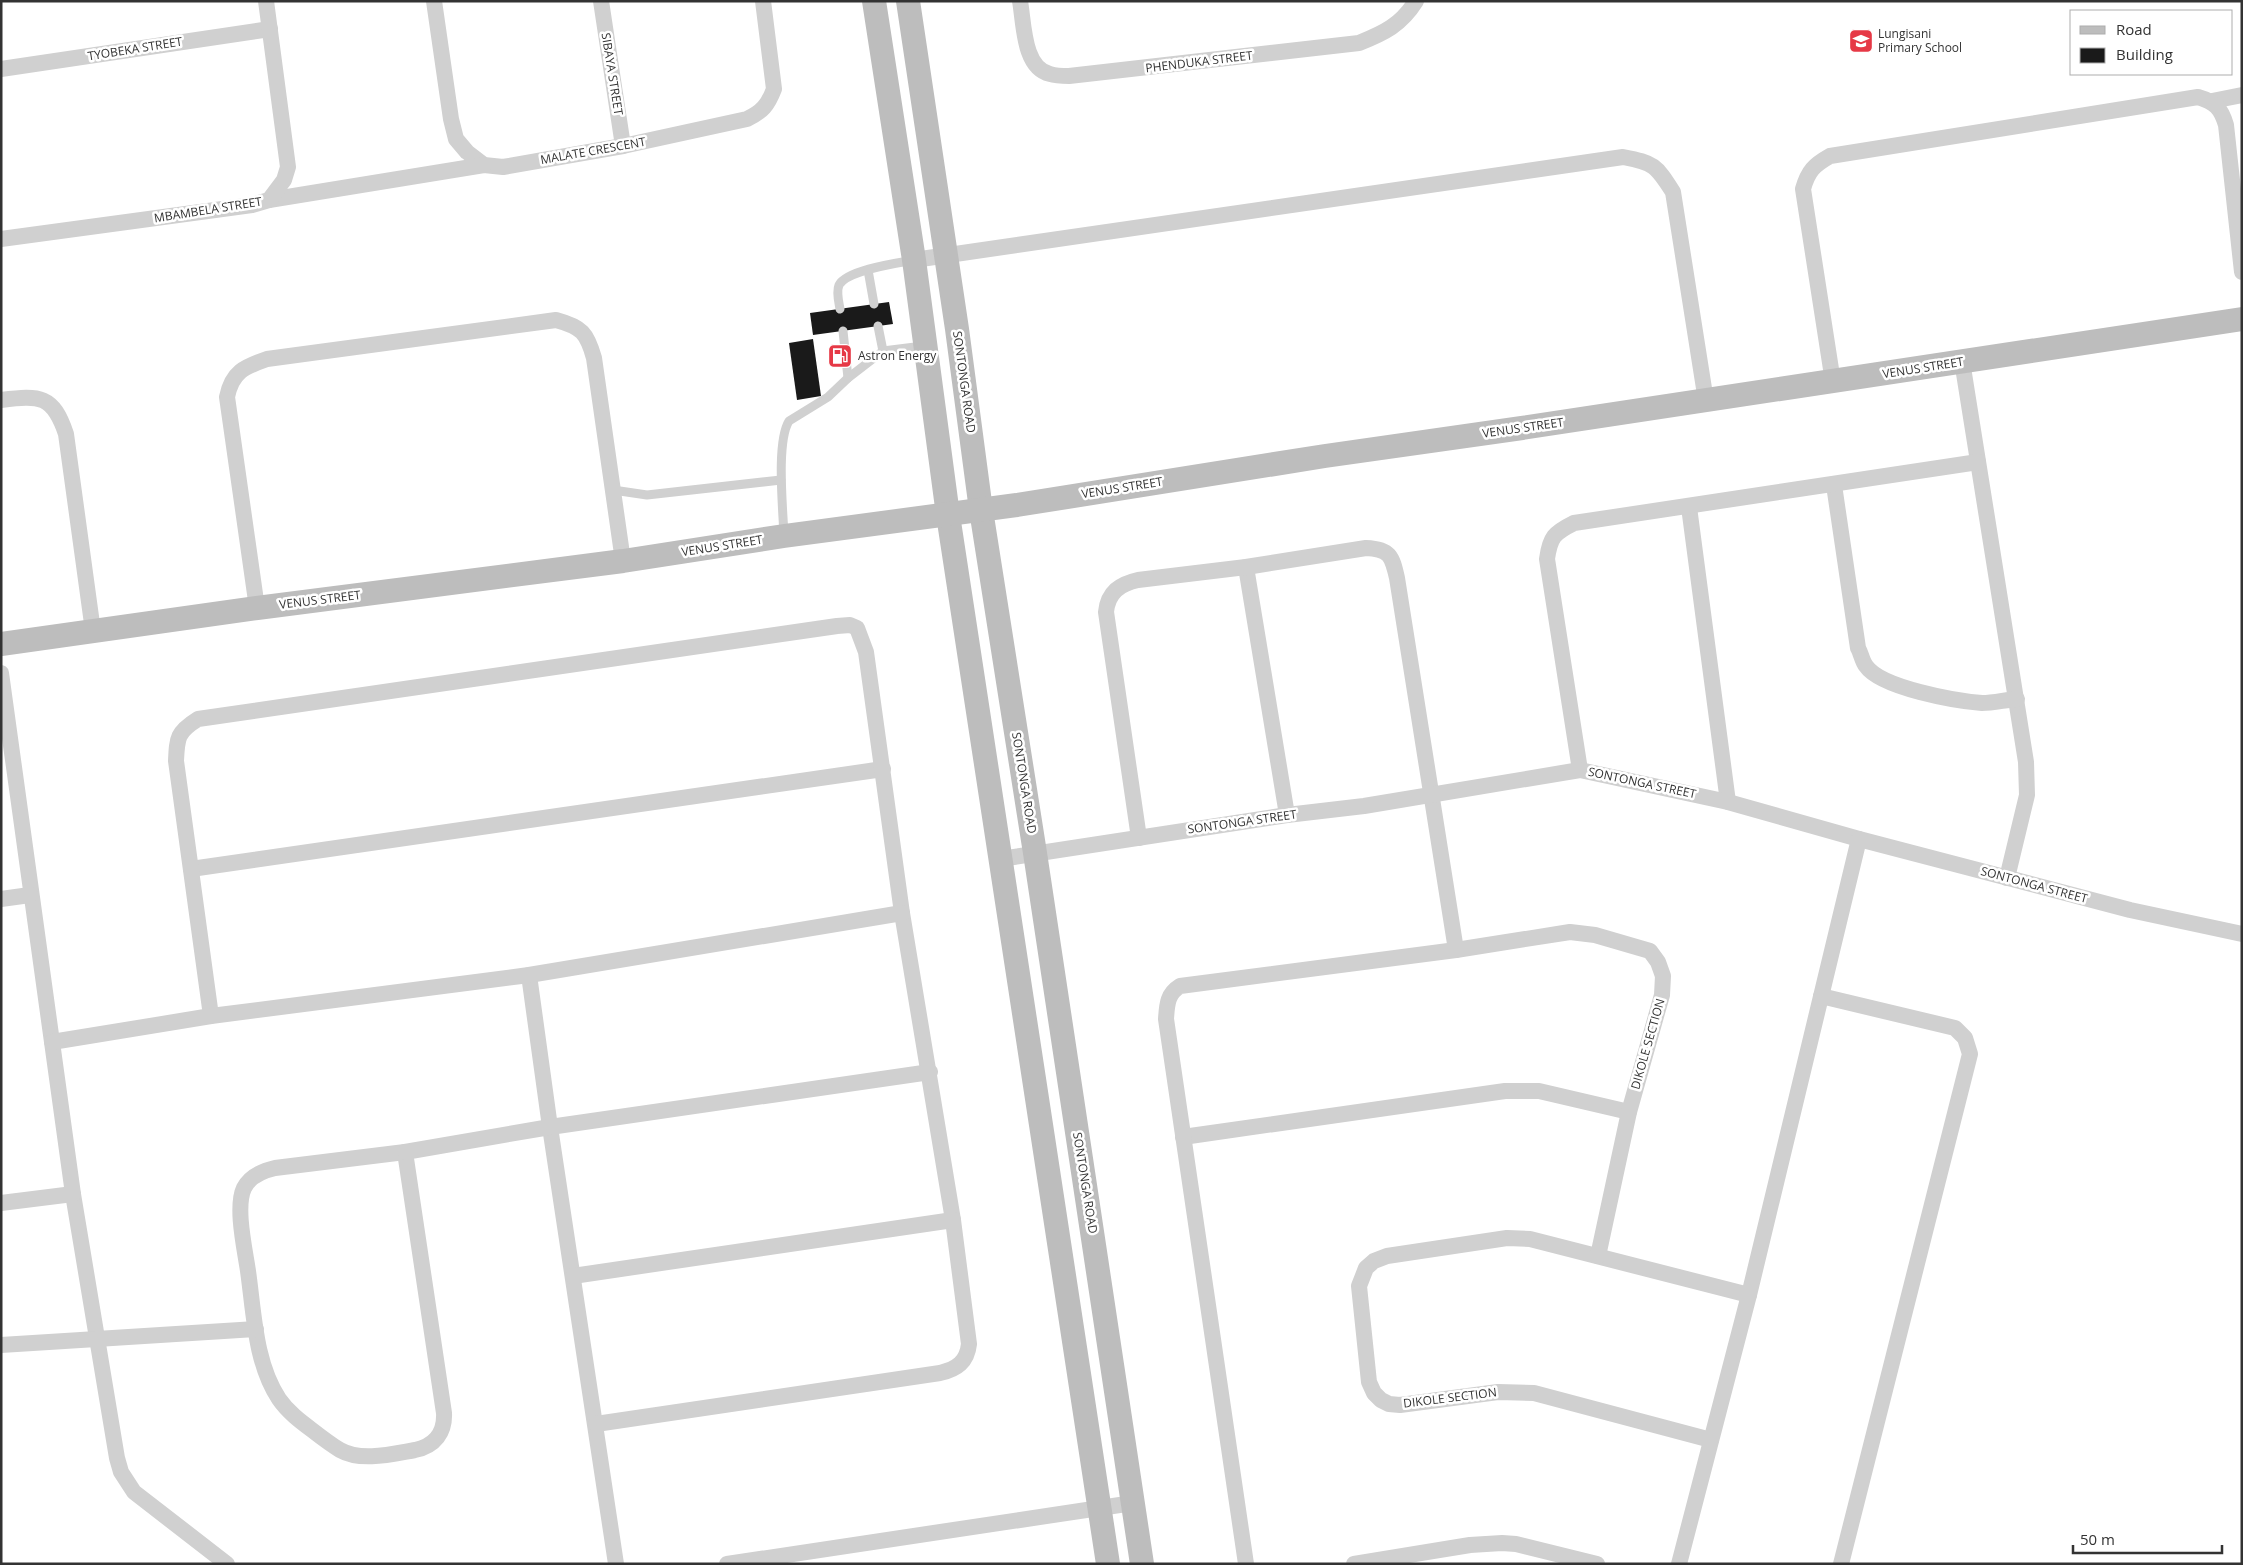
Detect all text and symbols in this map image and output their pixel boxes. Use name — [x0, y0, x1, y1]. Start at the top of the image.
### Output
legend — [2070, 10, 2233, 75]
text: Road — [2116, 19, 2152, 39]
place label: Lungisani Primary School — [1878, 25, 1962, 56]
school or university icon: Lungisani Primary School — [1848, 28, 1874, 54]
street label: SIBAYA STREET — [598, 31, 627, 117]
street label: TYOBEKA STREET — [86, 33, 184, 64]
text: Building — [2116, 44, 2173, 64]
street label: PHENDUKA STREET — [1144, 46, 1254, 77]
street label: MALATE CRESCENT — [539, 133, 647, 168]
street label: MBAMBELA STREET — [153, 193, 263, 226]
street label: SONTONGA ROAD — [949, 330, 980, 434]
fuel station icon: Astron Energy — [827, 343, 853, 369]
place label: Astron Energy — [858, 347, 937, 364]
street label: VENUS STREET — [1881, 353, 1965, 382]
street label: VENUS STREET — [1481, 413, 1565, 442]
street label: VENUS STREET — [1080, 473, 1164, 502]
street label: VENUS STREET — [680, 531, 764, 560]
street label: VENUS STREET — [278, 586, 362, 613]
street label: SONTONGA ROAD — [1008, 731, 1041, 835]
street label: SONTONGA STREET — [1587, 763, 1698, 802]
street label: SONTONGA STREET — [1186, 805, 1298, 838]
street label: SONTONGA STREET — [1979, 862, 2090, 907]
street label: DIKOLE SECTION — [1626, 996, 1669, 1091]
street label: SONTONGA ROAD — [1069, 1131, 1102, 1235]
street label: DIKOLE SECTION — [1402, 1383, 1498, 1412]
scale bar — [2073, 1522, 2222, 1554]
text: 50 m — [2080, 1529, 2115, 1549]

